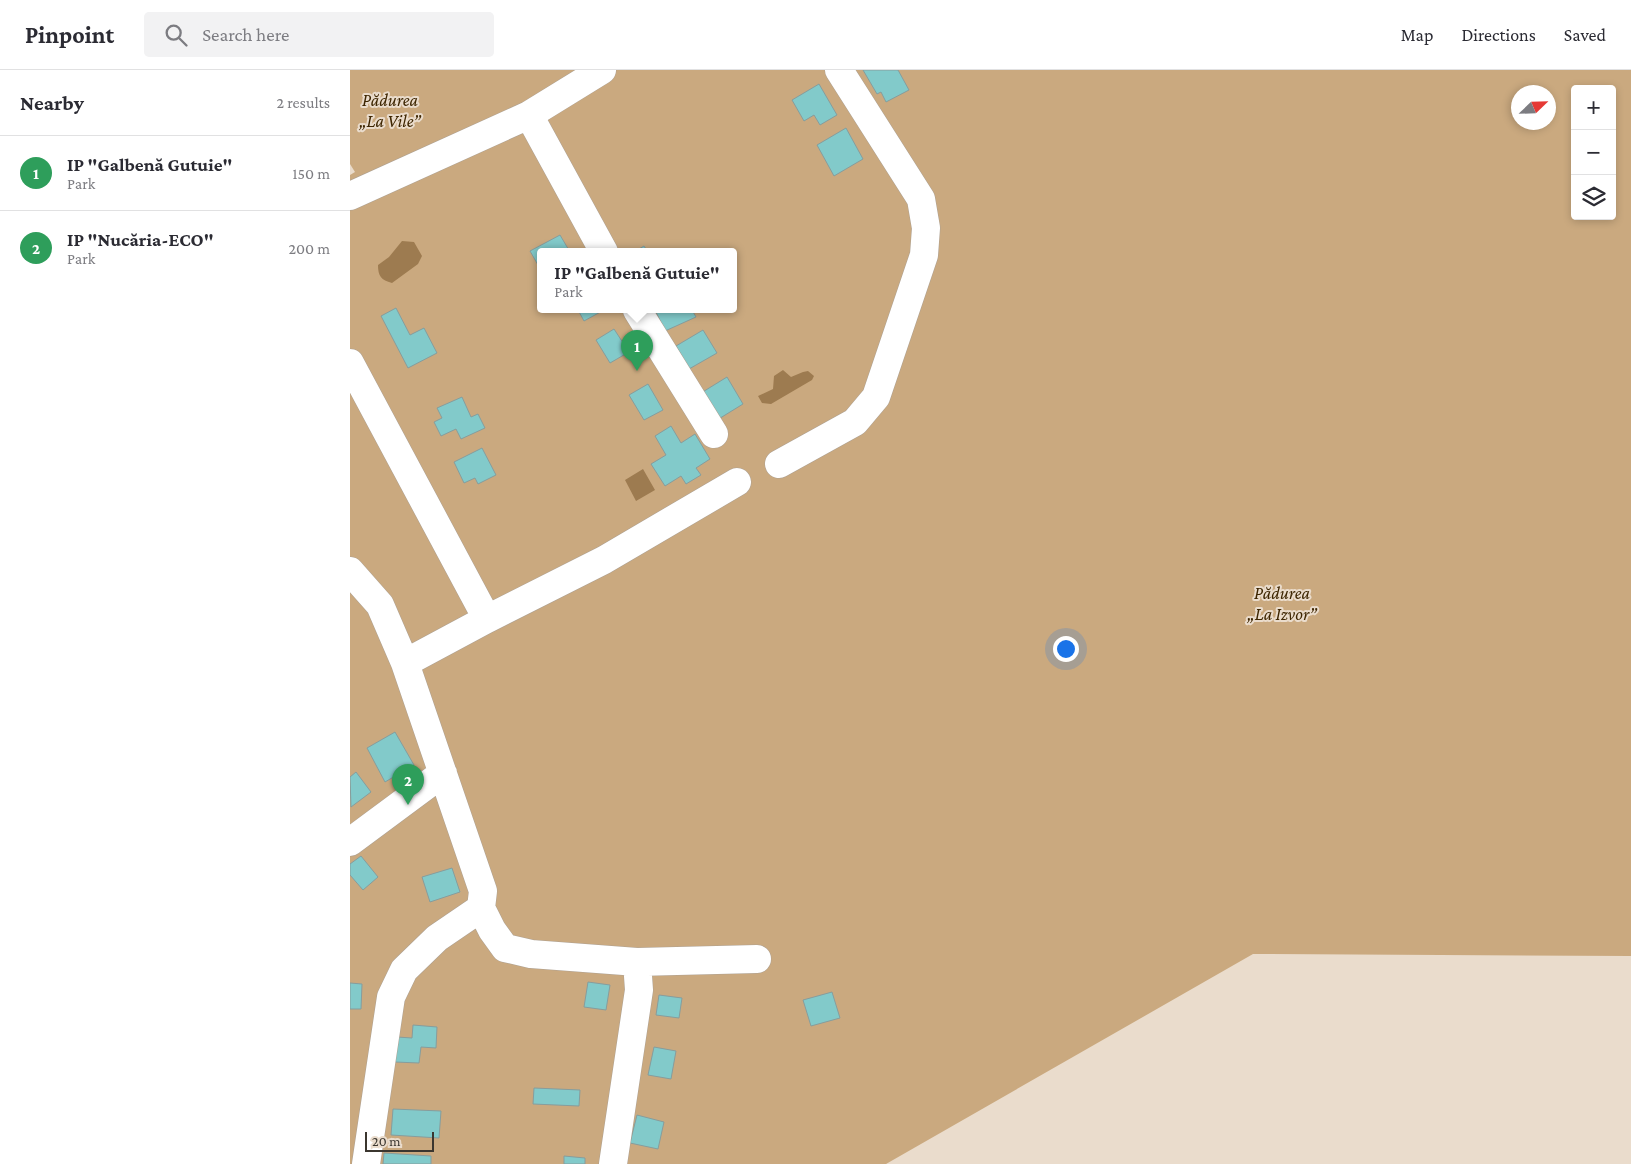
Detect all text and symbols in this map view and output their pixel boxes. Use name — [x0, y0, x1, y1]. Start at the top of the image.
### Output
search box — [144, 12, 494, 57]
text: Pinpoint — [25, 21, 114, 48]
icon: search — [162, 21, 190, 49]
text: Search here — [202, 24, 289, 45]
text: Map — [1401, 25, 1433, 45]
text: Directions — [1461, 25, 1536, 45]
text: Saved — [1564, 25, 1606, 45]
north arrow — [1511, 85, 1556, 130]
map controls — [1571, 85, 1616, 220]
button: + — [1571, 85, 1616, 130]
park label: Pădurea „La Vile” — [358, 90, 421, 131]
text: Nearby — [20, 91, 84, 115]
text: 2 results — [277, 94, 330, 111]
button: − — [1571, 130, 1616, 175]
text: IP "Galbenă Gutuie" — [67, 154, 232, 175]
text: 1 — [33, 165, 39, 182]
text: 150 m — [292, 165, 330, 182]
text: Park — [67, 175, 95, 192]
button: layers — [1571, 175, 1616, 220]
text: IP "Nucăria-ECO" — [67, 229, 214, 250]
text: 2 — [32, 240, 40, 257]
text: 200 m — [288, 240, 330, 257]
popup — [537, 248, 737, 313]
text: Park — [67, 250, 95, 267]
text: IP "Galbenă Gutuie" — [554, 262, 720, 283]
text: Park — [554, 283, 583, 300]
pin: 1 — [621, 330, 653, 371]
park label: Pădurea „La Izvor” — [1246, 583, 1317, 624]
your location — [1053, 636, 1079, 662]
pin: 2 — [392, 764, 424, 805]
scale bar — [365, 1129, 434, 1152]
text: 20 m — [372, 1133, 400, 1149]

